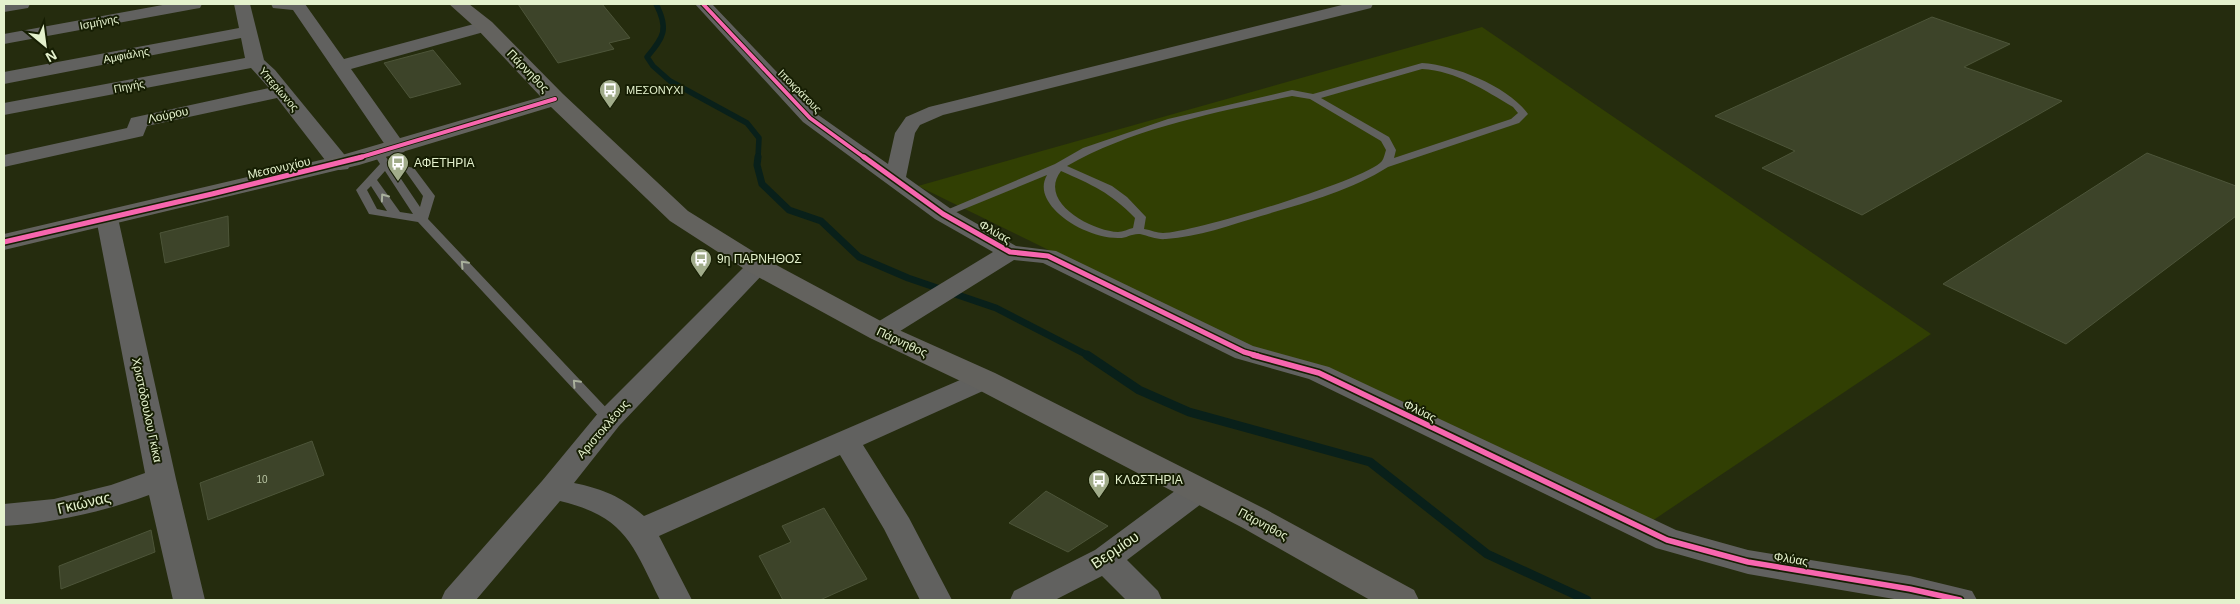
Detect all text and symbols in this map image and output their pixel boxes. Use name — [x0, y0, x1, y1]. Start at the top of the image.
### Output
street label: Ισμήνης — [79, 12, 119, 32]
north arrow — [20, 20, 70, 70]
street label: Αμφιάλης — [102, 45, 150, 65]
text: N — [43, 47, 60, 66]
street label: Πάρνηθος — [504, 47, 552, 96]
street label: Υπερίωνος — [257, 65, 301, 113]
street label: Ιποκράτους — [776, 67, 824, 115]
street label: Πηγής — [113, 77, 145, 95]
bus stop icon: ΜΕΣΟΝΥΧΙ — [598, 78, 622, 109]
place label: ΜΕΣΟΝΥΧΙ — [626, 84, 684, 96]
street label: Λούρου — [146, 104, 190, 126]
bus stop icon: ΑΦΕΤΗΡΙΑ — [386, 151, 410, 182]
street label: Μεσονυχίου — [246, 154, 312, 182]
place label: ΑΦΕΤΗΡΙΑ — [414, 156, 475, 170]
one-way arrow — [381, 193, 390, 203]
street label: Φλύας — [977, 217, 1014, 247]
bus stop icon: 9η ΠΑΡΝΗΘΟΣ — [689, 247, 713, 278]
place label: 9η ΠΑΡΝΗΘΟΣ — [717, 252, 802, 266]
one-way arrow — [461, 261, 470, 270]
street label: Πάρνηθος — [874, 324, 930, 360]
street label: Χριστόδουλου Γκίκα — [129, 356, 165, 464]
one-way arrow — [572, 380, 581, 389]
street label: Αριστοκλέους — [574, 397, 632, 461]
street label: Φλύας — [1401, 397, 1439, 425]
bus stop icon: ΚΛΩΣΤΗΡΙΑ — [1087, 468, 1111, 499]
place label: ΚΛΩΣΤΗΡΙΑ — [1115, 473, 1183, 487]
house number: 10 — [256, 474, 268, 485]
street label: Γκιώνας — [56, 488, 112, 517]
street label: Πάρνηθος — [1236, 505, 1290, 543]
street label: Βερμίου — [1088, 528, 1142, 572]
street label: Φλύας — [1773, 549, 1809, 569]

